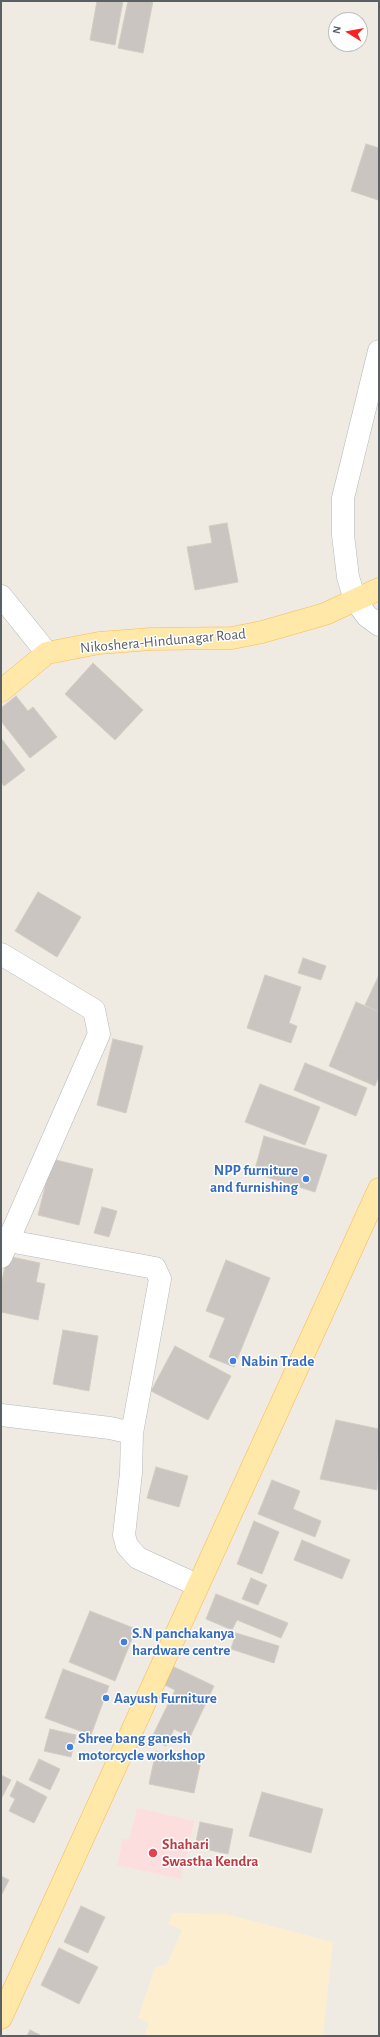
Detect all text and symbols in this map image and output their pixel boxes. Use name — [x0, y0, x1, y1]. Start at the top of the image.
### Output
north arrow — [328, 12, 368, 52]
text: N — [331, 25, 343, 35]
street label: Nikoshera-Hindunagar Road — [79, 625, 247, 657]
place label: NPP furniture and furnishing — [210, 1161, 298, 1196]
marker: NPP furniture and furnishing — [301, 1174, 311, 1184]
place label: Nabin Trade — [241, 1352, 314, 1370]
marker: Nabin Trade — [228, 1356, 238, 1366]
place label: S.N panchakanya hardware centre — [132, 1624, 234, 1659]
marker: S.N panchakanya hardware centre — [119, 1637, 129, 1647]
place label: Aayush Furniture — [114, 1689, 217, 1707]
marker: Aayush Furniture — [101, 1693, 111, 1703]
place label: Shree bang ganesh motorcycle workshop — [78, 1729, 205, 1764]
marker: Shree bang ganesh motorcycle workshop — [65, 1742, 75, 1752]
place label: Shahari Swastha Kendra — [162, 1835, 259, 1870]
marker: Shahari Swastha Kendra — [147, 1847, 159, 1859]

